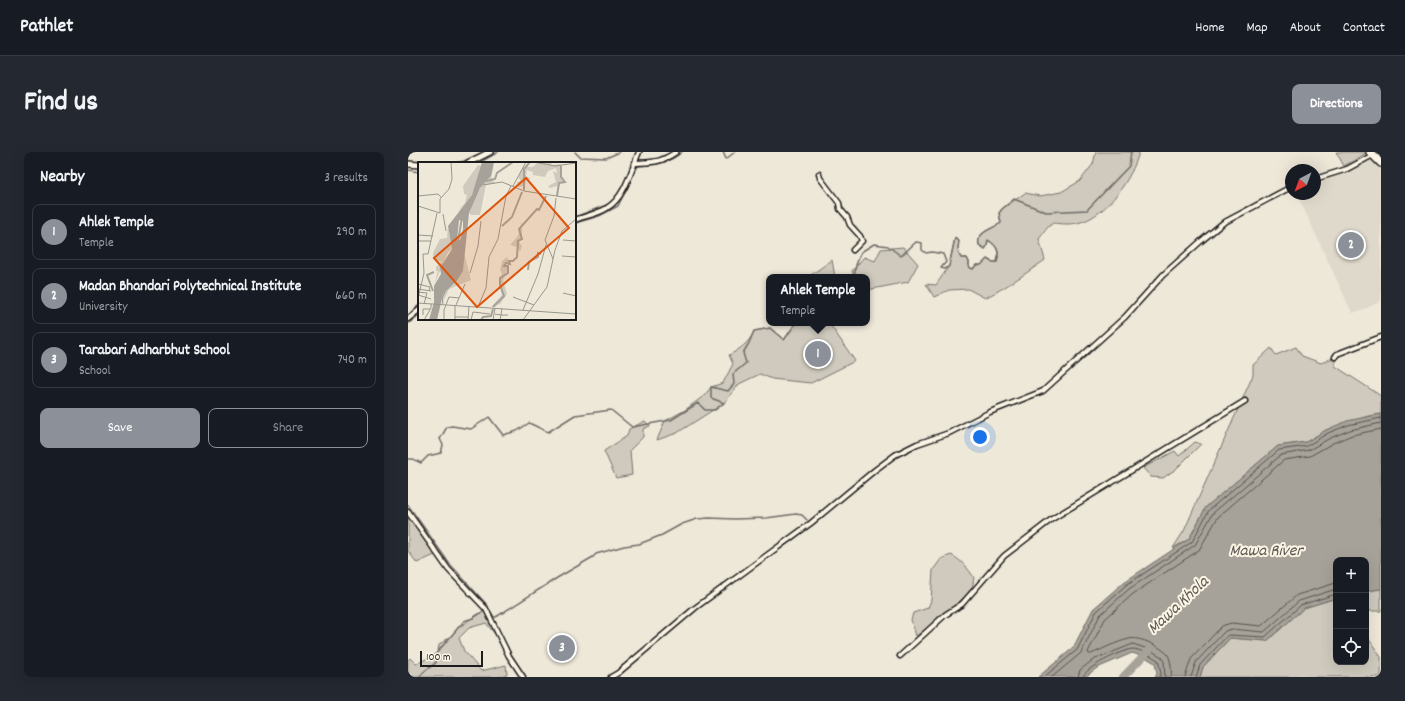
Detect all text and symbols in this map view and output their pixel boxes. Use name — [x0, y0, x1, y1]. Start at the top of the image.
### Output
text: Pathlet — [20, 14, 73, 41]
text: Home — [1195, 18, 1224, 38]
text: Map — [1246, 18, 1268, 38]
text: About — [1290, 18, 1321, 38]
text: Contact — [1343, 18, 1385, 38]
text: Find us — [24, 84, 98, 124]
button: Directions — [1292, 84, 1381, 124]
inset map — [418, 162, 576, 320]
north arrow — [1285, 164, 1321, 200]
text: Nearby — [40, 166, 84, 190]
text: 3 results — [324, 169, 368, 188]
text: Ahlek Temple — [79, 212, 154, 234]
text: 1 — [53, 223, 55, 242]
text: 290 m — [336, 223, 367, 242]
pin: 2 — [1338, 230, 1364, 260]
text: Temple — [79, 234, 114, 253]
popup — [766, 274, 870, 326]
text: Madan Bhandari Polytechnical Institute — [79, 276, 301, 298]
text: Ahlek Temple — [781, 280, 855, 302]
text: 2 — [51, 287, 57, 306]
text: 660 m — [335, 287, 367, 306]
text: University — [79, 298, 128, 317]
text: Temple — [781, 302, 815, 321]
pin: 1 — [805, 339, 831, 369]
text: Tarabari Adharbhut School — [79, 340, 230, 362]
text: 3 — [51, 351, 57, 370]
text: 740 m — [338, 351, 367, 370]
text: School — [79, 362, 111, 381]
button: Save — [40, 408, 200, 448]
button: Share — [208, 408, 368, 448]
your location — [970, 427, 990, 447]
water label: Mawa River — [1229, 540, 1304, 564]
map controls — [1333, 557, 1369, 665]
button: + — [1333, 557, 1369, 593]
water label: Mawa Khola — [1143, 571, 1216, 641]
button: − — [1333, 593, 1369, 629]
button: locate — [1333, 629, 1369, 665]
pin: 3 — [549, 633, 575, 663]
scale bar — [420, 649, 483, 668]
text: 100 m — [426, 650, 450, 666]

